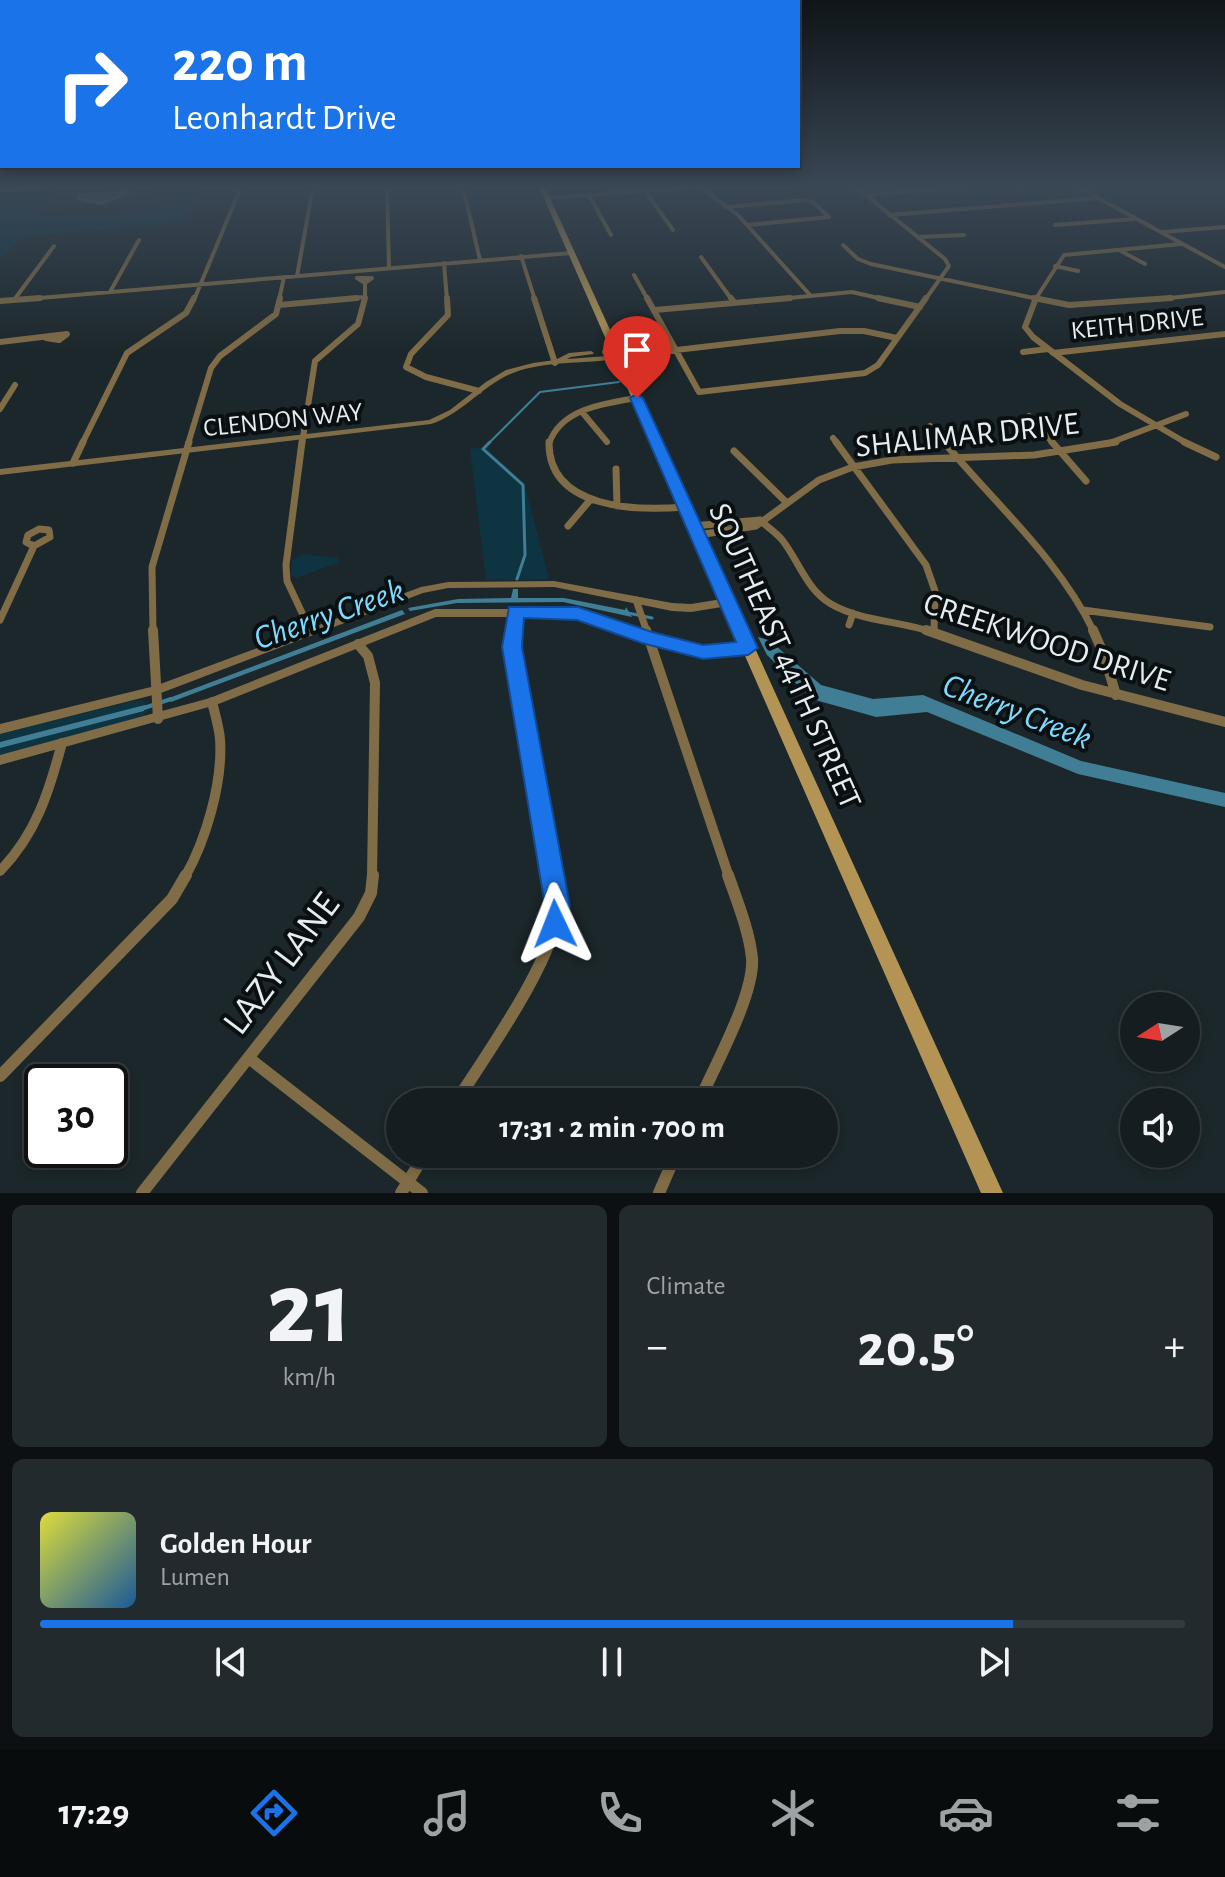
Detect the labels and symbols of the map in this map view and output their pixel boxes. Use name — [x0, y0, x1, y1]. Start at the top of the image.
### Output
street label: KEITH DRIVE — [1069, 304, 1205, 344]
pin — [603, 316, 671, 398]
street label: CLENDON WAY — [202, 399, 364, 441]
street label: SHALIMAR DRIVE — [854, 407, 1080, 463]
street label: SOUTHEAST 44TH STREET — [703, 498, 867, 814]
water label: Cherry Creek — [250, 574, 408, 656]
street label: CREEKWOOD DRIVE — [920, 587, 1174, 697]
water label: Cherry Creek — [938, 668, 1096, 756]
position arrow — [513, 882, 597, 966]
street label: LAZY LANE — [217, 886, 347, 1042]
north arrow — [1120, 992, 1200, 1072]
speed limit sign: 30 — [24, 1064, 128, 1168]

